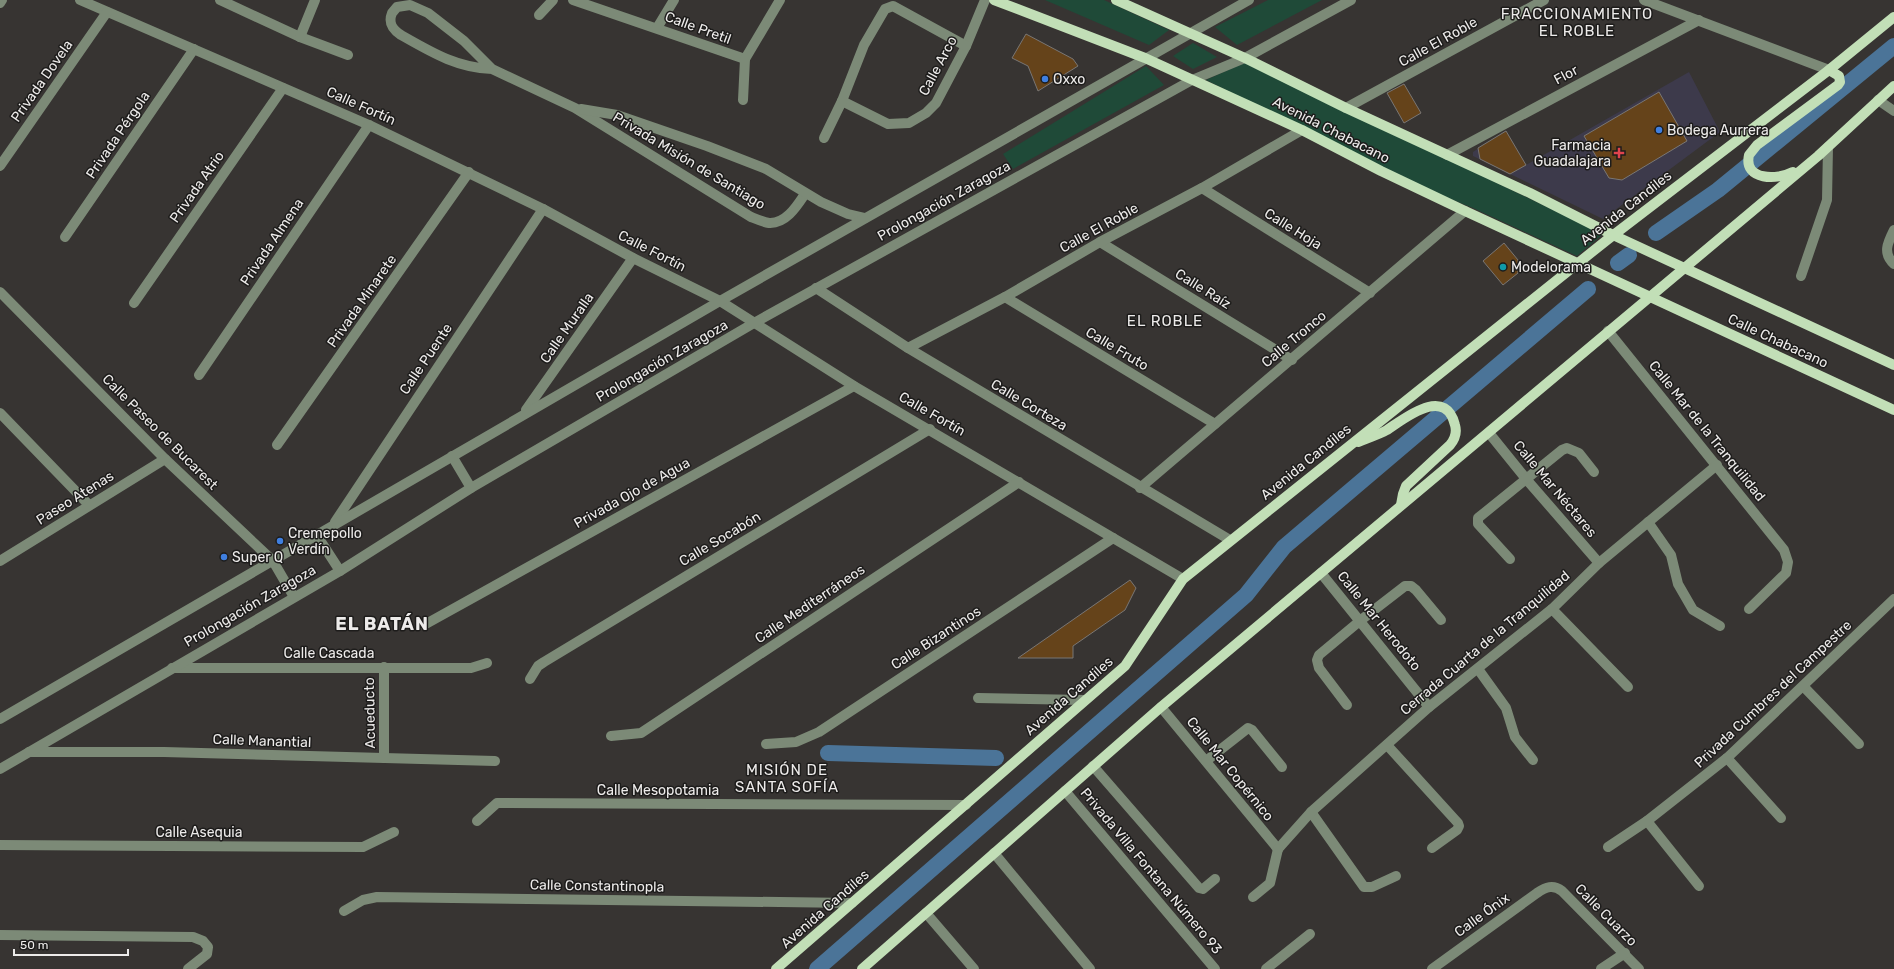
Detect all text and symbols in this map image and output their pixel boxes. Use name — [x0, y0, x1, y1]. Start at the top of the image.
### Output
district label: FRACCIONAMIENTO EL ROBLE — [1501, 5, 1653, 40]
street label: Calle Pretil — [663, 8, 733, 48]
street label: Calle El Roble — [1396, 13, 1480, 71]
street label: Calle Arco — [915, 33, 961, 99]
street label: Privada Dovela — [7, 37, 77, 125]
street label: Flor — [1551, 61, 1582, 88]
place label: Oxxo — [1053, 71, 1085, 88]
marker: Oxxo — [1040, 74, 1050, 84]
street label: Calle Fortín — [324, 83, 398, 129]
street label: Privada Pérgola — [82, 88, 154, 182]
street label: Avenida Chabacano — [1270, 93, 1392, 167]
street label: Privada Misión de Santiago — [610, 109, 768, 213]
place label: Bodega Aurrera — [1667, 122, 1769, 139]
marker: Bodega Aurrera — [1654, 125, 1664, 135]
place label: Farmacia Guadalajara — [1534, 137, 1611, 170]
street label: Privada Atrio — [166, 148, 228, 226]
marker: Farmacia Guadalajara — [1614, 148, 1624, 158]
street label: Prolongación Zaragoza — [874, 157, 1014, 245]
street label: Avenida Candiles — [1577, 167, 1675, 249]
street label: Privada Almena — [237, 195, 307, 289]
street label: Calle El Roble — [1057, 199, 1141, 257]
street label: Calle Hoja — [1261, 205, 1325, 253]
street label: Calle Fortín — [615, 227, 689, 275]
street label: Privada Minarete — [324, 251, 400, 351]
place label: Modelorama — [1511, 259, 1591, 276]
marker: Modelorama — [1498, 262, 1508, 272]
street label: Calle Raíz — [1172, 265, 1234, 313]
street label: Calle Muralla — [536, 289, 598, 367]
street label: Calle Tronco — [1258, 307, 1330, 371]
street label: Calle Chabacano — [1725, 310, 1831, 372]
district label: EL ROBLE — [1127, 312, 1203, 330]
street label: Prolongación Zaragoza — [593, 316, 731, 406]
street label: Calle Puente — [396, 320, 456, 398]
street label: Calle Fruto — [1082, 324, 1152, 374]
street label: Calle Mar de la Tranquilidad — [1645, 357, 1769, 505]
street label: Calle Paseo de Bucarest — [99, 371, 222, 494]
street label: Calle Corteza — [988, 376, 1070, 434]
street label: Calle Fortín — [896, 388, 968, 440]
street label: Avenida Candiles — [1257, 420, 1355, 504]
street label: Calle Mar Néctares — [1510, 437, 1600, 541]
street label: Privada Ojo de Agua — [571, 454, 693, 532]
street label: Paseo Atenas — [33, 467, 117, 529]
street label: Calle Socabón — [676, 508, 764, 570]
place label: Cremepollo Verdín — [288, 525, 362, 558]
marker: Cremepollo Verdín — [275, 536, 285, 546]
place label: Super Q — [232, 549, 283, 566]
marker: Super Q — [219, 552, 229, 562]
street label: Prolongación Zaragoza — [181, 561, 319, 651]
street label: Calle Mediterráneos — [752, 561, 868, 647]
street label: Cerrada Cuarta de la Tranquilidad — [1397, 567, 1573, 719]
street label: Calle Mar Herodoto — [1334, 568, 1424, 674]
street label: Calle Bizantinos — [888, 603, 984, 673]
district label: EL BATÁN — [335, 613, 429, 635]
street label: Privada Cumbres del Campestre — [1691, 616, 1855, 771]
street label: Calle Cascada — [284, 645, 374, 662]
street label: Avenida Candiles — [1021, 653, 1117, 739]
street label: Acueducto — [361, 677, 379, 749]
street label: Calle Mar Copérnico — [1183, 714, 1277, 824]
street label: Calle Manantial — [212, 731, 312, 751]
district label: MISIÓN DE SANTA SOFÍA — [735, 761, 839, 796]
street label: Calle Mesopotamia — [597, 782, 719, 799]
street label: Privada Villa Fontana Número 93 — [1077, 785, 1225, 957]
street label: Calle Asequia — [155, 824, 243, 841]
street label: Avenida Candiles — [777, 866, 873, 952]
street label: Calle Constantinopla — [530, 876, 664, 896]
street label: Calle Cuarzo — [1571, 880, 1641, 950]
street label: Calle Ónix — [1451, 888, 1513, 941]
scale bar — [14, 931, 128, 957]
text: 50 m — [20, 938, 48, 952]

